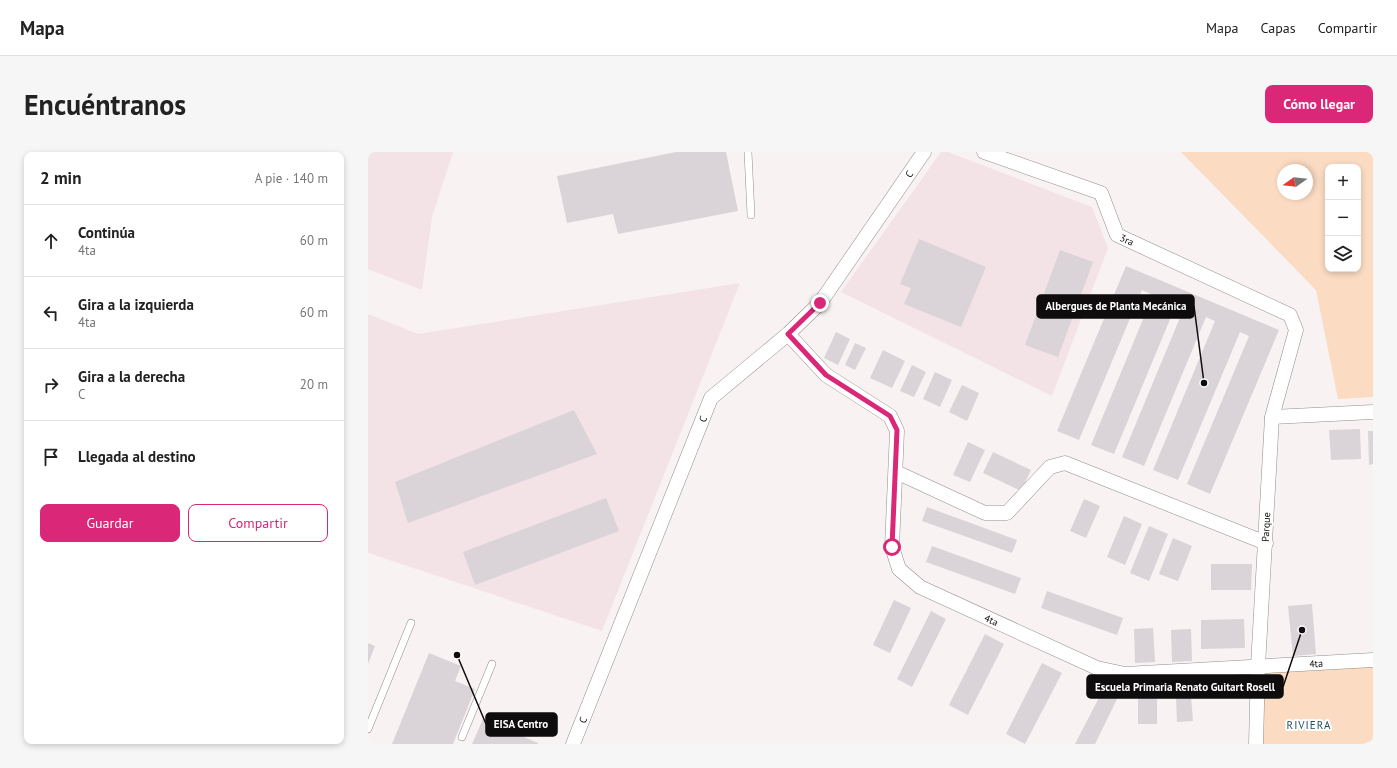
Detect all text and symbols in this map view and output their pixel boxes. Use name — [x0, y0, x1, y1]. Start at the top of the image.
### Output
text: Mapa — [20, 16, 64, 40]
text: Mapa — [1206, 19, 1239, 37]
text: Capas — [1261, 19, 1296, 37]
text: Compartir — [1318, 19, 1377, 37]
button: Cómo llegar — [1265, 85, 1373, 123]
text: Encuéntranos — [24, 86, 186, 123]
north arrow — [1277, 164, 1313, 200]
map controls — [1325, 164, 1361, 272]
button: + — [1325, 164, 1361, 200]
text: 2 min — [40, 167, 81, 189]
street label: C — [902, 168, 916, 180]
text: A pie · 140 m — [255, 170, 328, 187]
button: − — [1325, 200, 1361, 236]
text: Continúa — [78, 223, 135, 242]
icon: ahead — [40, 230, 62, 252]
street label: 3ra — [1118, 231, 1136, 248]
text: 60 m — [300, 232, 328, 249]
button: layers — [1325, 236, 1361, 272]
text: 4ta — [78, 242, 96, 259]
route end — [811, 294, 829, 312]
text: Gira a la izquierda — [78, 295, 194, 314]
callout: Albergues de Planta Mecánica — [1037, 295, 1194, 318]
text: Albergues de Planta Mecánica — [1045, 299, 1187, 313]
icon: left — [40, 302, 62, 324]
text: 60 m — [300, 304, 328, 321]
text: 4ta — [78, 314, 96, 331]
text: Gira a la derecha — [78, 367, 185, 386]
icon: right — [40, 374, 62, 396]
text: 20 m — [300, 376, 328, 393]
text: C — [78, 386, 85, 403]
street label: C — [696, 414, 710, 424]
icon: arrive — [40, 446, 62, 468]
text: Llegada al destino — [78, 447, 196, 466]
button: Guardar — [40, 504, 180, 542]
button: Compartir — [188, 504, 328, 542]
street label: Parque — [1259, 512, 1273, 542]
route start — [883, 538, 901, 556]
street label: 4ta — [983, 611, 1001, 629]
street label: 4ta — [1309, 656, 1323, 670]
callout: Escuela Primaria Renato Guitart Rosell — [1087, 675, 1283, 698]
text: Escuela Primaria Renato Guitart Rosell — [1095, 680, 1276, 694]
callout: EISA Centro — [486, 713, 557, 736]
street label: C — [576, 715, 590, 725]
text: EISA Centro — [494, 717, 548, 731]
district label: RIVIERA — [1287, 718, 1331, 732]

